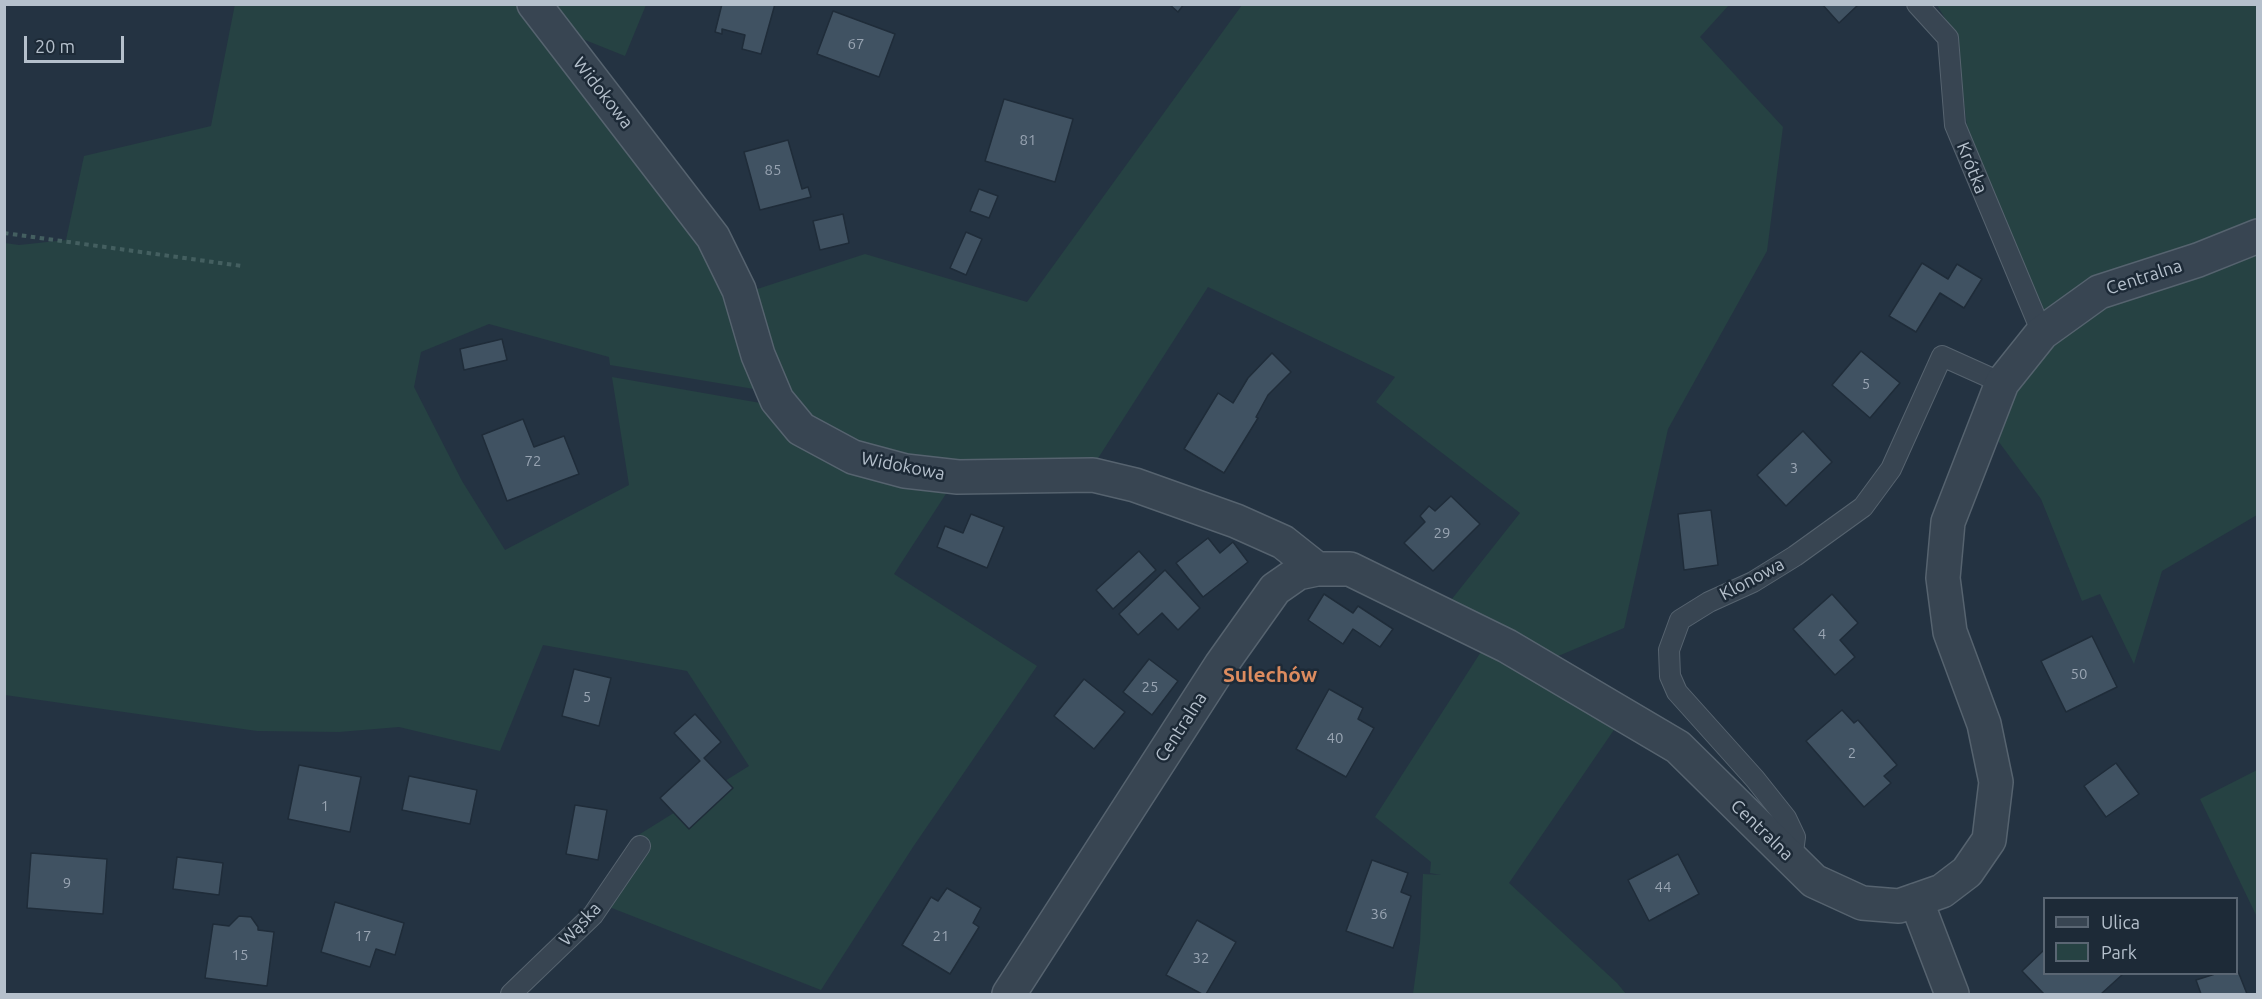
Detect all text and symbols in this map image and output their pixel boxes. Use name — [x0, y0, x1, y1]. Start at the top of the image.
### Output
scale bar — [27, 24, 128, 62]
house number: 67 — [848, 35, 864, 53]
text: 20 m — [35, 36, 75, 56]
street label: Widokowa — [568, 53, 638, 133]
house number: 81 — [1020, 131, 1036, 149]
street label: Krótka — [1952, 139, 1992, 197]
house number: 85 — [765, 161, 781, 179]
street label: Centralna — [2103, 255, 2185, 299]
house number: 5 — [1862, 375, 1870, 393]
street label: Widokowa — [859, 447, 947, 485]
house number: 72 — [525, 452, 541, 470]
house number: 3 — [1790, 459, 1798, 477]
house number: 29 — [1434, 524, 1450, 542]
street label: Klonowa — [1716, 553, 1788, 605]
house number: 4 — [1818, 625, 1826, 643]
district label: Sulechów — [1223, 662, 1317, 688]
house number: 50 — [2071, 665, 2087, 683]
house number: 25 — [1142, 678, 1158, 696]
house number: 5 — [583, 688, 591, 706]
street label: Centralna — [1151, 688, 1211, 766]
house number: 40 — [1327, 729, 1343, 747]
house number: 2 — [1848, 744, 1856, 762]
street label: Centralna — [1726, 795, 1798, 865]
house number: 1 — [321, 797, 329, 815]
house number: 9 — [63, 874, 71, 892]
house number: 44 — [1655, 878, 1671, 896]
legend — [2043, 897, 2238, 975]
street label: Wąska — [554, 898, 606, 950]
house number: 36 — [1371, 905, 1387, 923]
text: Ulica — [2101, 912, 2140, 932]
house number: 17 — [355, 927, 371, 945]
house number: 21 — [933, 927, 949, 945]
text: Park — [2101, 942, 2137, 962]
house number: 15 — [232, 946, 248, 964]
house number: 32 — [1193, 949, 1209, 967]

